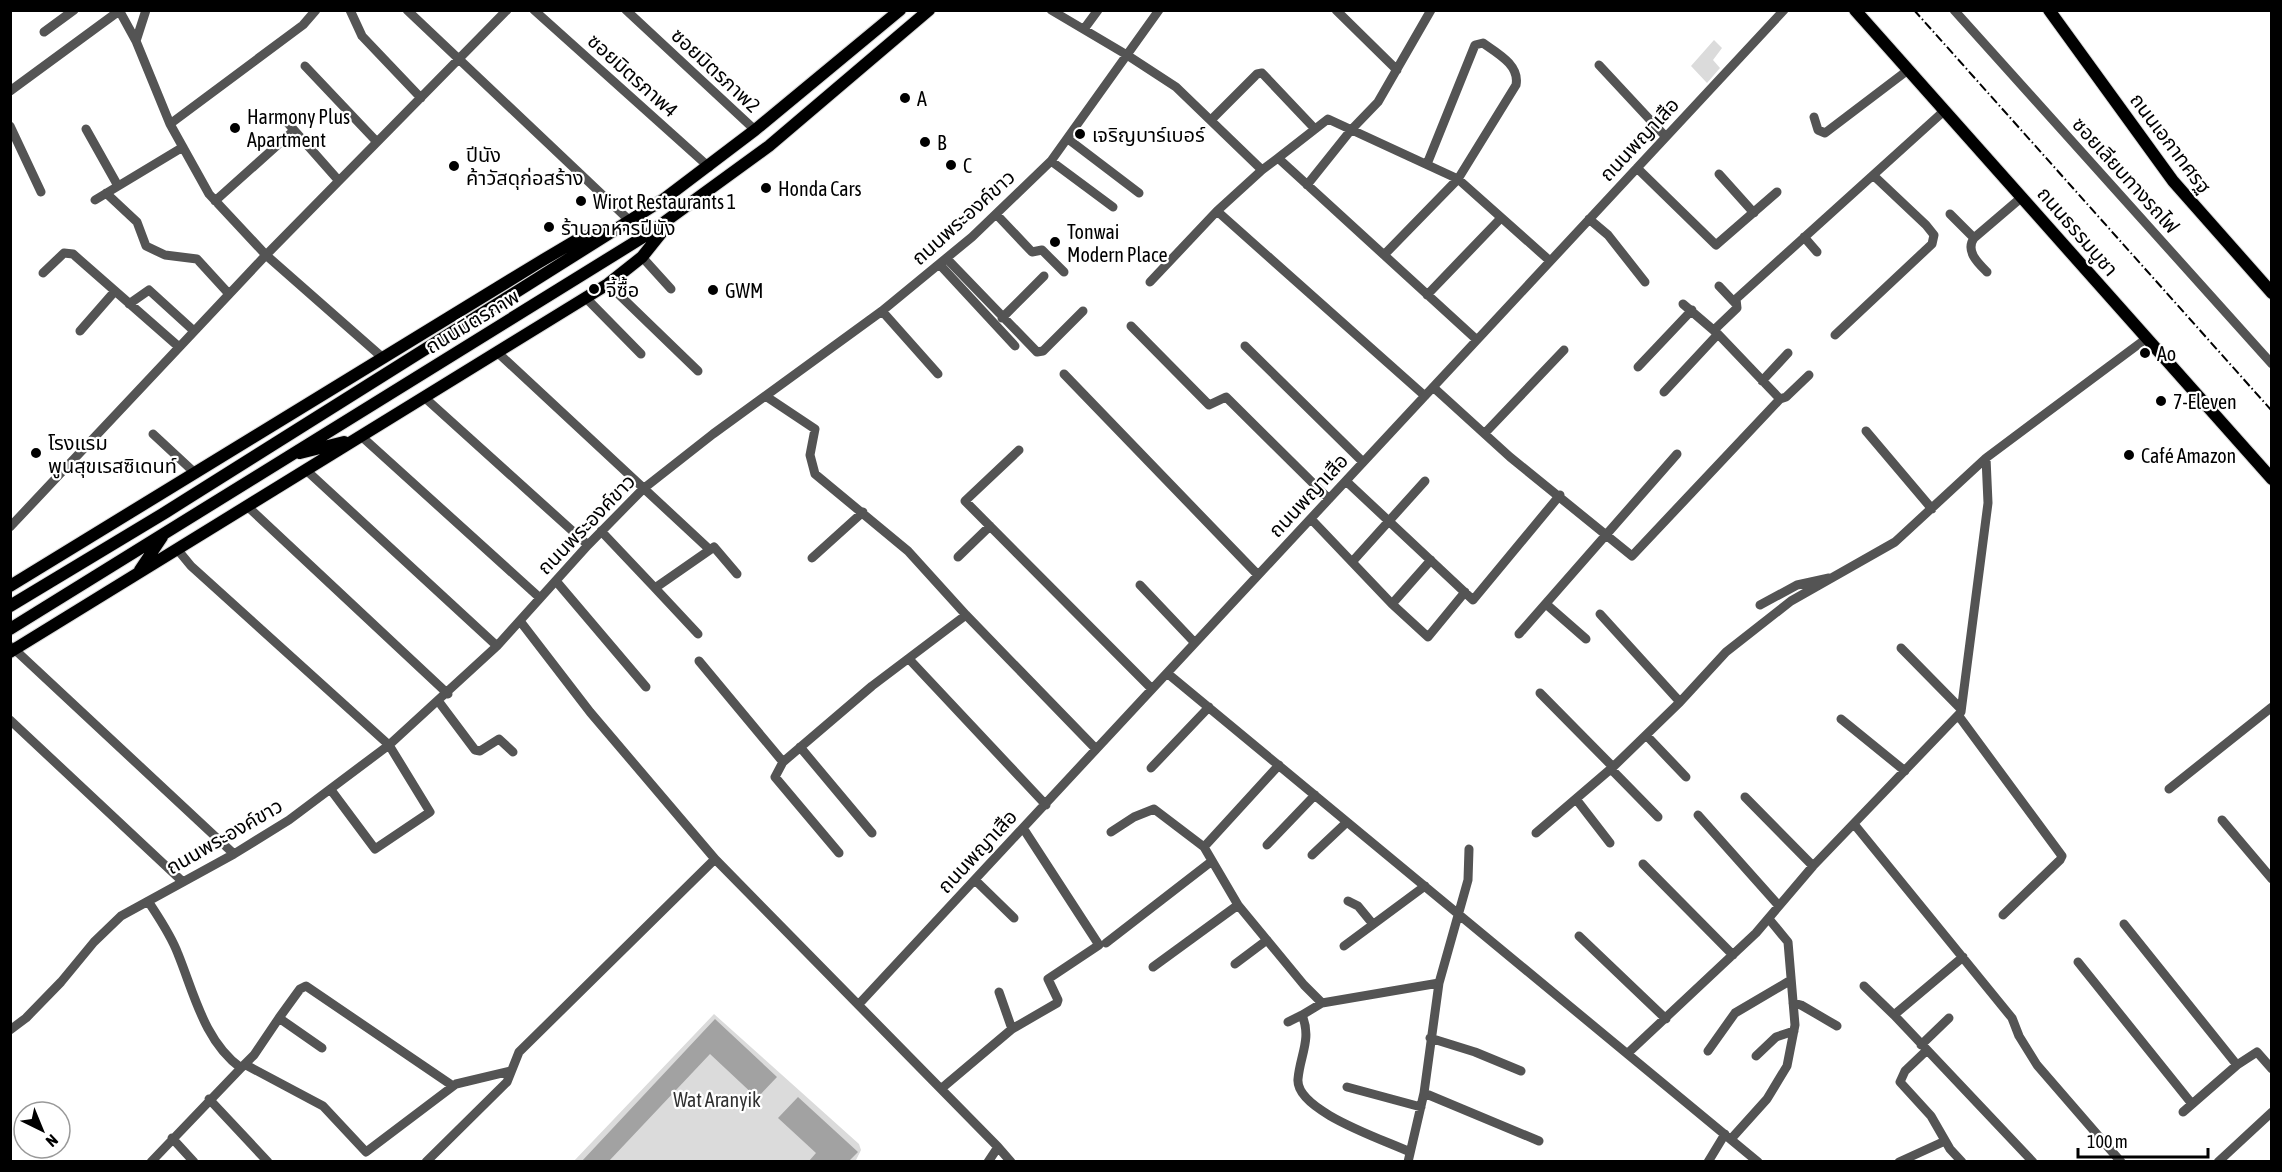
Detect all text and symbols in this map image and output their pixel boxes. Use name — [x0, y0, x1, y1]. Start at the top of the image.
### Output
street label: ซอยมิตรภาพ2 — [667, 23, 765, 117]
street label: ซอยมิตรภาพ4 — [583, 29, 683, 121]
place label: A — [917, 87, 927, 110]
street label: ถนนเอกาทศรฐ — [2126, 88, 2216, 198]
marker: A — [898, 91, 912, 105]
street label: ถนนพญาเสือ — [1595, 93, 1683, 185]
place label: Harmony Plus Apartment — [247, 105, 350, 151]
street label: ซอยเลียบทางรถไฟ — [2068, 112, 2184, 238]
marker: Harmony Plus Apartment — [228, 121, 242, 135]
place label: เจริญบาร์เบอร์ — [1092, 123, 1206, 146]
marker: เจริญบาร์เบอร์ — [1073, 127, 1087, 141]
place label: B — [937, 131, 947, 154]
marker: B — [918, 135, 932, 149]
place label: ปีนัง ค้าวัสดุก่อสร้าง — [466, 143, 584, 190]
place label: C — [963, 154, 972, 177]
marker: C — [944, 158, 958, 172]
marker: ปีนัง ค้าวัสดุก่อสร้าง — [447, 159, 461, 173]
street label: ถนนพระองค์ขาว — [907, 165, 1019, 269]
place label: Honda Cars — [778, 177, 862, 200]
marker: Honda Cars — [759, 181, 773, 195]
street label: ถนนธรรมบูชา — [2032, 182, 2123, 282]
place label: Wirot Restaurants 1 — [593, 190, 736, 213]
marker: Wirot Restaurants 1 — [574, 194, 588, 208]
place label: ร้านอาหารปีนัง — [561, 216, 675, 239]
marker: ร้านอาหารปีนัง — [542, 220, 556, 234]
place label: Tonwai Modern Place — [1067, 220, 1168, 266]
marker: Tonwai Modern Place — [1048, 235, 1062, 249]
place label: จี้ซื้อ — [606, 276, 639, 301]
place label: GWM — [725, 279, 764, 302]
marker: จี้ซื้อ — [587, 282, 601, 296]
marker: GWM — [706, 283, 720, 297]
street label: ถนนมิตรภาพ — [421, 284, 523, 358]
place label: Ao — [2157, 342, 2176, 365]
marker: Ao — [2138, 346, 2152, 360]
place label: 7-Eleven — [2173, 390, 2237, 413]
marker: 7-Eleven — [2154, 394, 2168, 408]
place label: โรงแรม พูนสุขเรสซิเดนท์ — [48, 431, 177, 479]
place label: Café Amazon — [2141, 444, 2236, 467]
marker: โรงแรม พูนสุขเรสซิเดนท์ — [29, 446, 43, 460]
marker: Café Amazon — [2122, 448, 2136, 462]
street label: ถนนพญาเสือ — [1264, 449, 1352, 541]
street label: ถนนพระองค์ขาว — [532, 469, 640, 579]
street label: ถนนพระองค์ขาว — [162, 793, 286, 879]
street label: ถนนพญาเสือ — [933, 805, 1021, 897]
park label: Wat Aranyik — [673, 1088, 761, 1111]
north arrow — [12, 1100, 72, 1160]
scale bar — [2078, 1121, 2208, 1159]
text: N — [43, 1131, 62, 1151]
text: 100 m — [2087, 1131, 2128, 1152]

